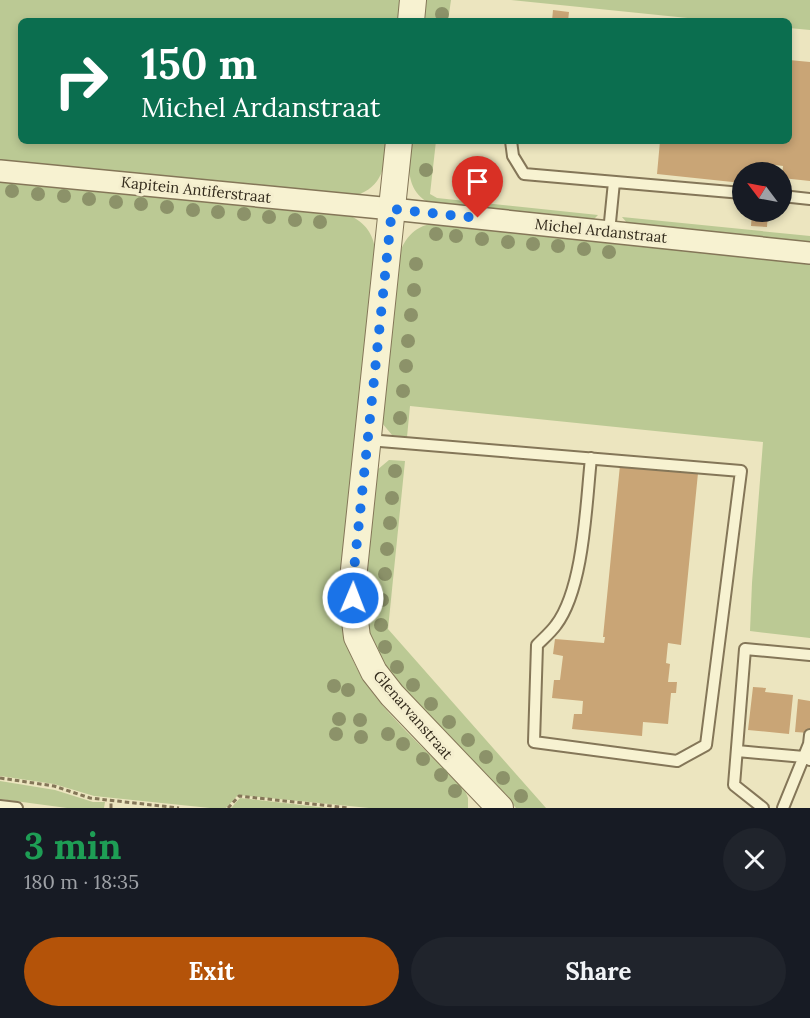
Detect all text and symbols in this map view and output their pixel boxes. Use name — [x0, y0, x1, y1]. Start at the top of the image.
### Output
text: 150 m — [141, 37, 257, 91]
icon: right — [42, 42, 120, 120]
text: Michel Ardanstraat — [141, 90, 380, 124]
pin — [452, 156, 503, 218]
north arrow — [732, 162, 792, 222]
map controls — [732, 162, 792, 222]
icon: arrive — [461, 165, 494, 198]
street label: Kapitein Antiferstraat — [120, 172, 272, 207]
street label: Michel Ardanstraat — [534, 214, 668, 247]
position arrow — [321, 566, 385, 630]
street label: Glenarvanstraat — [370, 666, 457, 763]
text: 3 min — [24, 823, 122, 869]
button: close — [723, 828, 786, 891]
text: 180 m · 18:35 — [24, 869, 139, 894]
button: Exit — [24, 937, 399, 1006]
button: Share — [411, 937, 786, 1006]

